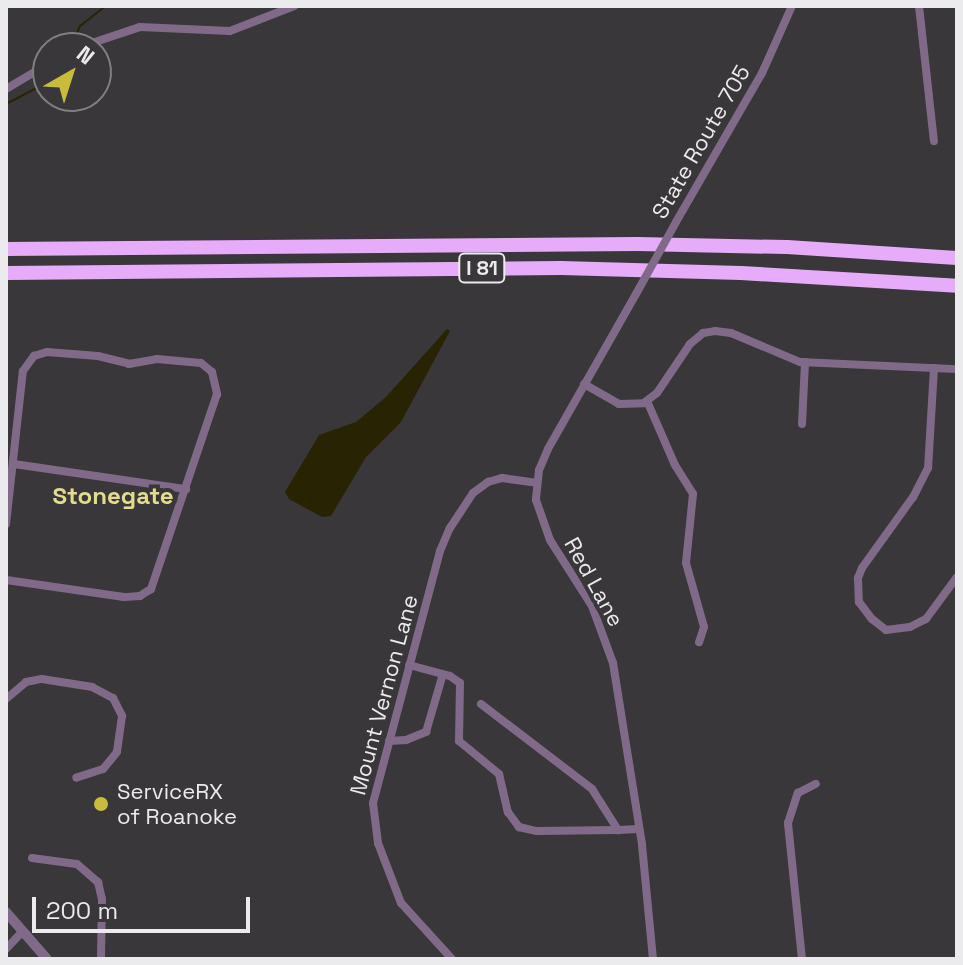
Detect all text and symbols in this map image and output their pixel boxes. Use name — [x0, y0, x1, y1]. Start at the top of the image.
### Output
north arrow — [32, 32, 112, 112]
text: N — [71, 39, 100, 70]
street label: State Route 705 — [646, 61, 756, 223]
road number: I 81 — [458, 252, 506, 284]
district label: Stonegate — [52, 482, 174, 510]
street label: Red Lane — [559, 533, 629, 631]
street label: Mount Vernon Lane — [345, 592, 423, 798]
place label: ServiceRX of Roanoke — [117, 778, 237, 830]
marker: ServiceRX of Roanoke — [92, 795, 110, 813]
scale bar — [36, 881, 254, 931]
text: 200 m — [46, 895, 118, 926]

